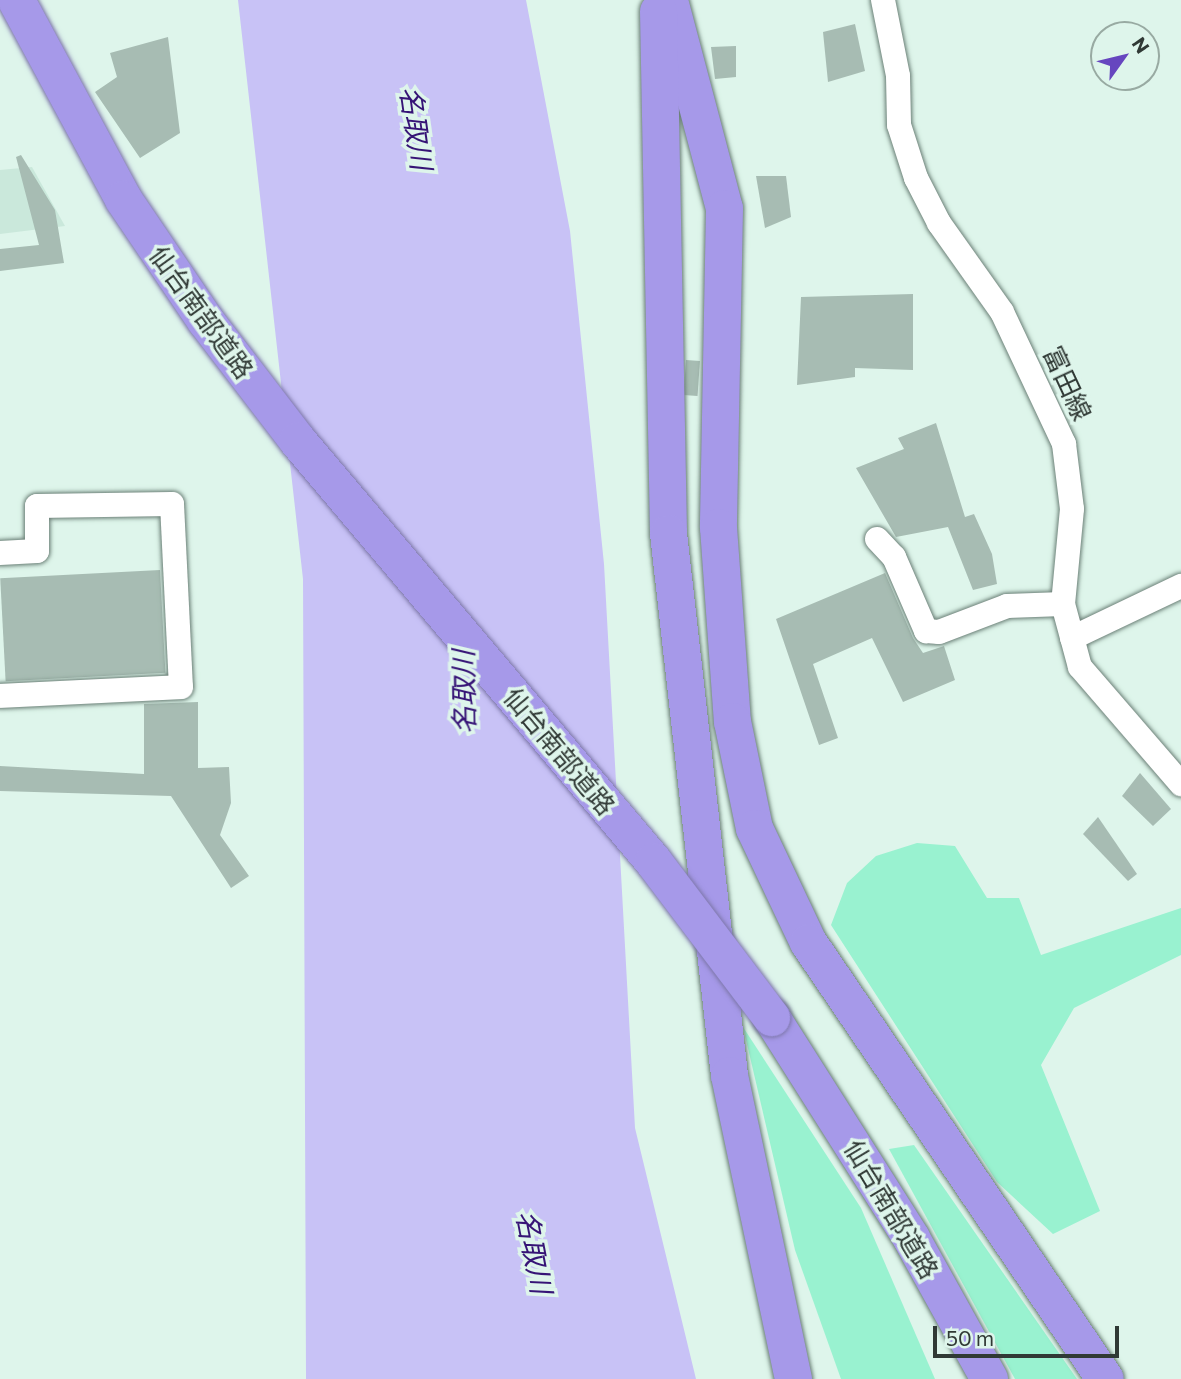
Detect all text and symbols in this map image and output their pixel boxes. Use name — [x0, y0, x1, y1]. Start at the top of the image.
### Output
north arrow — [1090, 21, 1160, 91]
text: N — [1128, 33, 1155, 57]
water label: 名取川 — [395, 84, 439, 172]
street label: 仙台南部道路 — [144, 240, 260, 384]
street label: 富田線 — [1037, 341, 1099, 425]
water label: 名取川 — [445, 650, 481, 734]
street label: 仙台南部道路 — [498, 681, 622, 821]
street label: 仙台南部道路 — [838, 1134, 946, 1284]
water label: 名取川 — [510, 1208, 560, 1296]
scale bar — [936, 1312, 1122, 1356]
text: 50 m — [946, 1325, 994, 1350]

